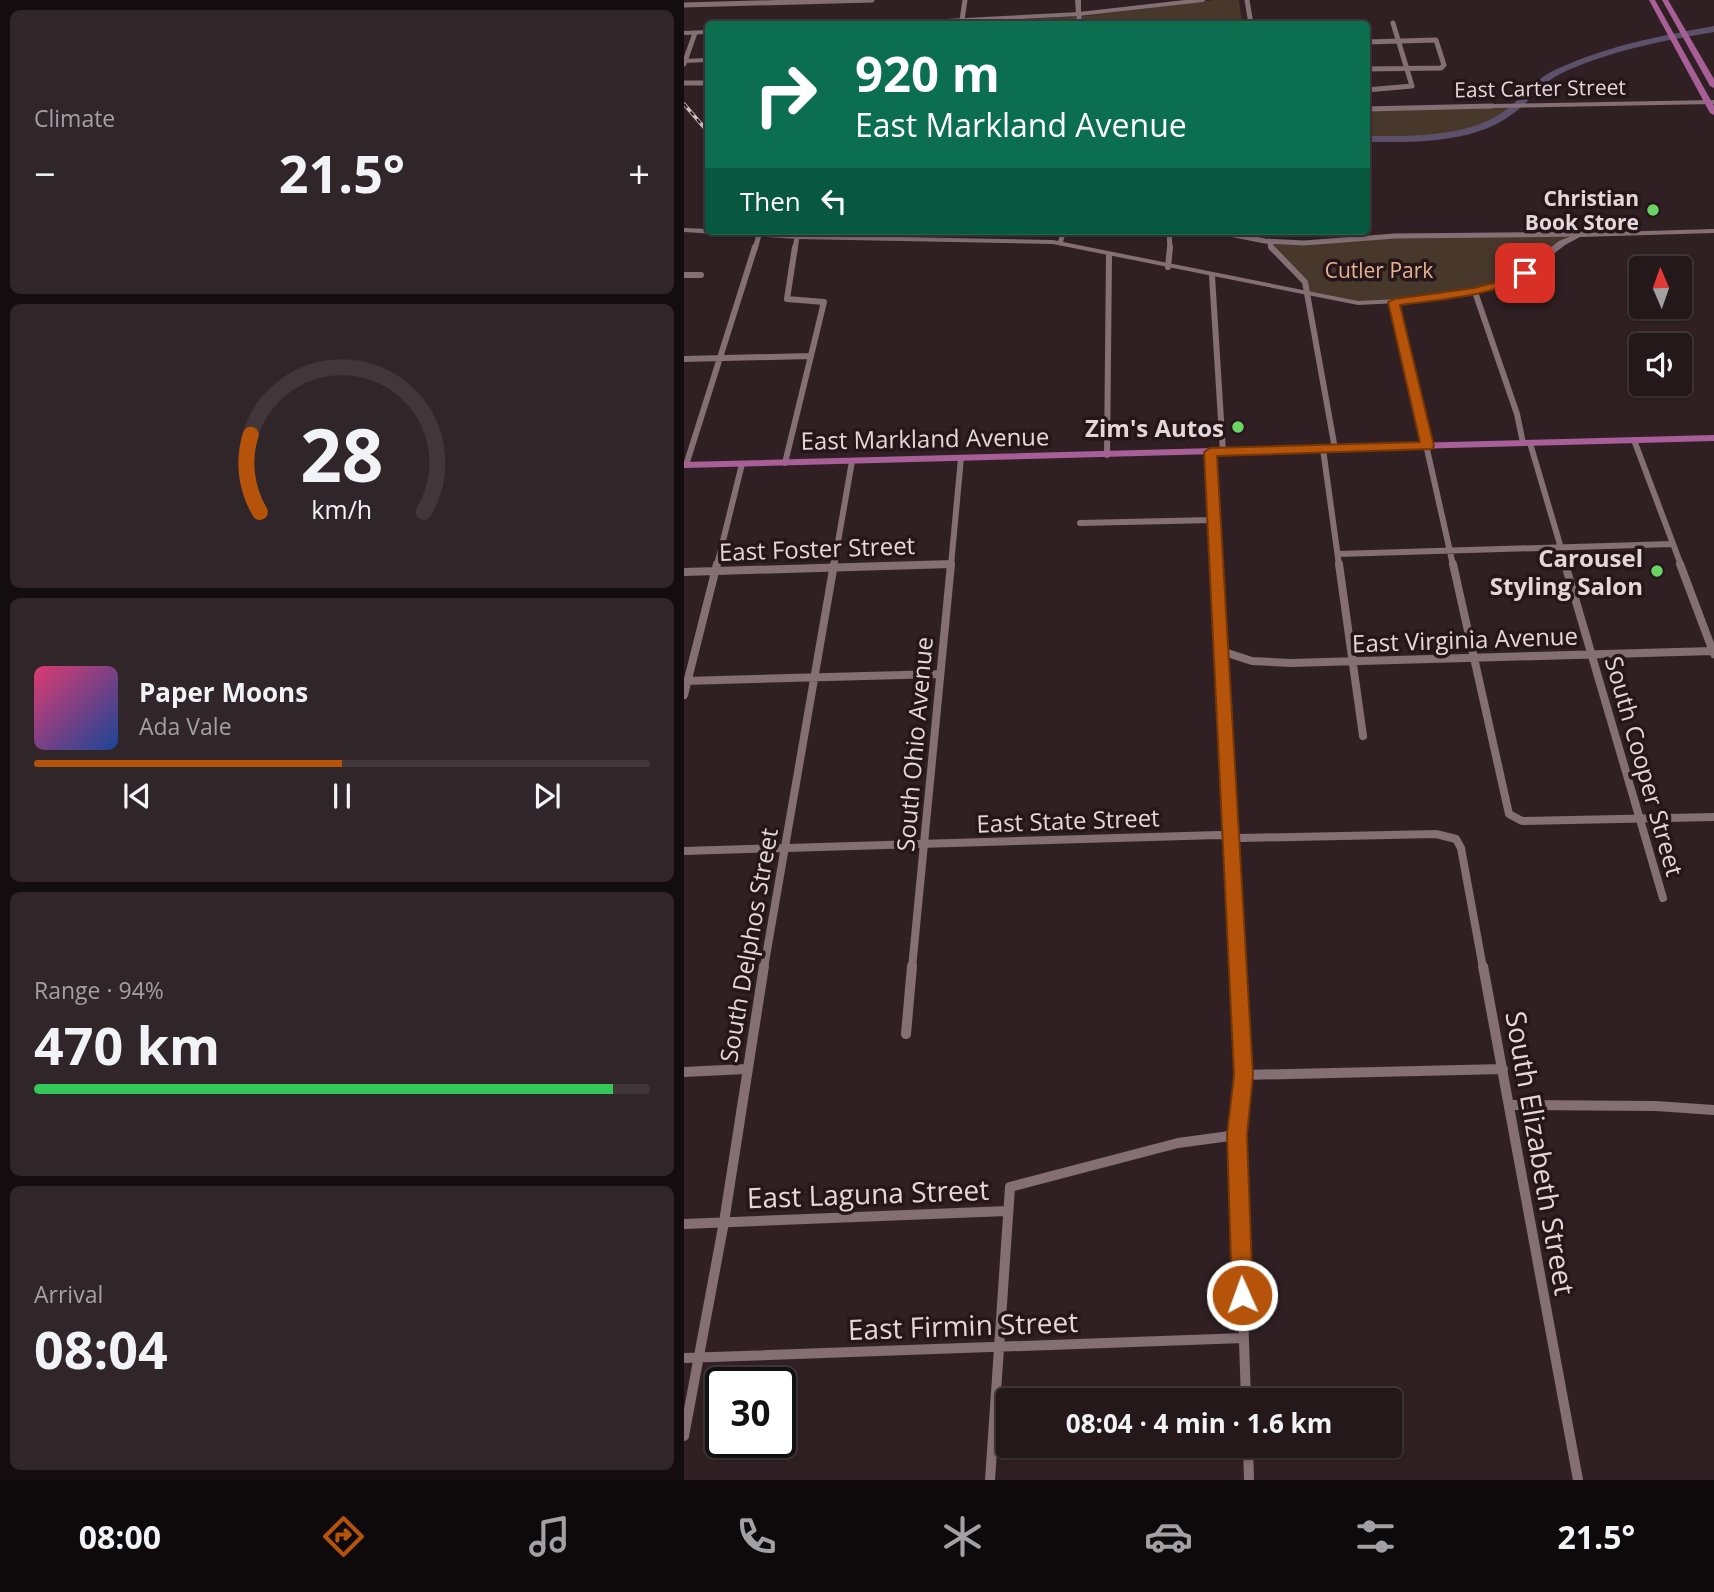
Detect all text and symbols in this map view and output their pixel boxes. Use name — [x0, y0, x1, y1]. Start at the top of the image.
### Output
text: 920 m — [855, 40, 1000, 106]
icon: right — [740, 49, 831, 140]
street label: East Carter Street — [1454, 73, 1626, 103]
text: Climate — [34, 102, 115, 134]
text: East Markland Avenue — [855, 103, 1187, 146]
text: 21.5° — [279, 137, 405, 208]
text: − — [34, 147, 56, 199]
text: + — [628, 147, 650, 199]
icon: left — [815, 182, 853, 220]
text: Then — [740, 183, 801, 219]
place label: Christian Book Store — [1525, 184, 1639, 236]
marker: Christian Book Store — [1645, 202, 1661, 218]
pin — [1495, 243, 1555, 303]
icon: arrive — [1506, 254, 1544, 292]
park label: Cutler Park — [1325, 256, 1433, 284]
north arrow — [1629, 256, 1692, 318]
map controls — [1629, 256, 1692, 396]
button: sound — [1629, 333, 1692, 396]
text: 28 — [300, 404, 384, 503]
place label: Zim's Autos — [1085, 411, 1224, 444]
street label: East Markland Avenue — [800, 419, 1050, 457]
marker: Zim's Autos — [1230, 419, 1246, 435]
text: km/h — [312, 492, 372, 526]
street label: East Foster Street — [718, 528, 916, 568]
place label: Carousel Styling Salon — [1490, 541, 1643, 602]
marker: Carousel Styling Salon — [1649, 563, 1665, 579]
street label: East Virginia Avenue — [1351, 619, 1579, 659]
street label: South Ohio Avenue — [888, 635, 940, 853]
street label: South Cooper Street — [1598, 652, 1692, 880]
text: Paper Moons — [139, 674, 308, 710]
text: Ada Vale — [139, 710, 232, 742]
icon: previous — [118, 777, 156, 815]
icon: pause — [323, 777, 361, 815]
icon: next — [528, 777, 566, 815]
street label: East State Street — [976, 800, 1160, 840]
street label: South Delphos Street — [711, 825, 785, 1065]
text: Range · 94% — [34, 974, 164, 1006]
street label: South Elizabeth Street — [1497, 1008, 1585, 1298]
text: 470 km — [34, 1009, 220, 1080]
street label: East Laguna Street — [746, 1170, 990, 1216]
position arrow — [1205, 1258, 1279, 1332]
text: Arrival — [34, 1278, 103, 1310]
street label: East Firmin Street — [847, 1302, 1079, 1348]
text: 08:04 — [34, 1313, 168, 1384]
speed limit sign: 30 — [705, 1367, 796, 1458]
text: 08:04 · 4 min · 1.6 km — [1066, 1405, 1332, 1441]
icon: directions — [319, 1512, 368, 1561]
icon: music — [525, 1512, 574, 1561]
icon: phone — [732, 1512, 781, 1561]
icon: climate — [938, 1512, 987, 1561]
icon: car — [1144, 1512, 1193, 1561]
icon: filters — [1351, 1512, 1400, 1561]
text: 08:00 — [79, 1515, 161, 1558]
text: 21.5° — [1557, 1515, 1635, 1558]

